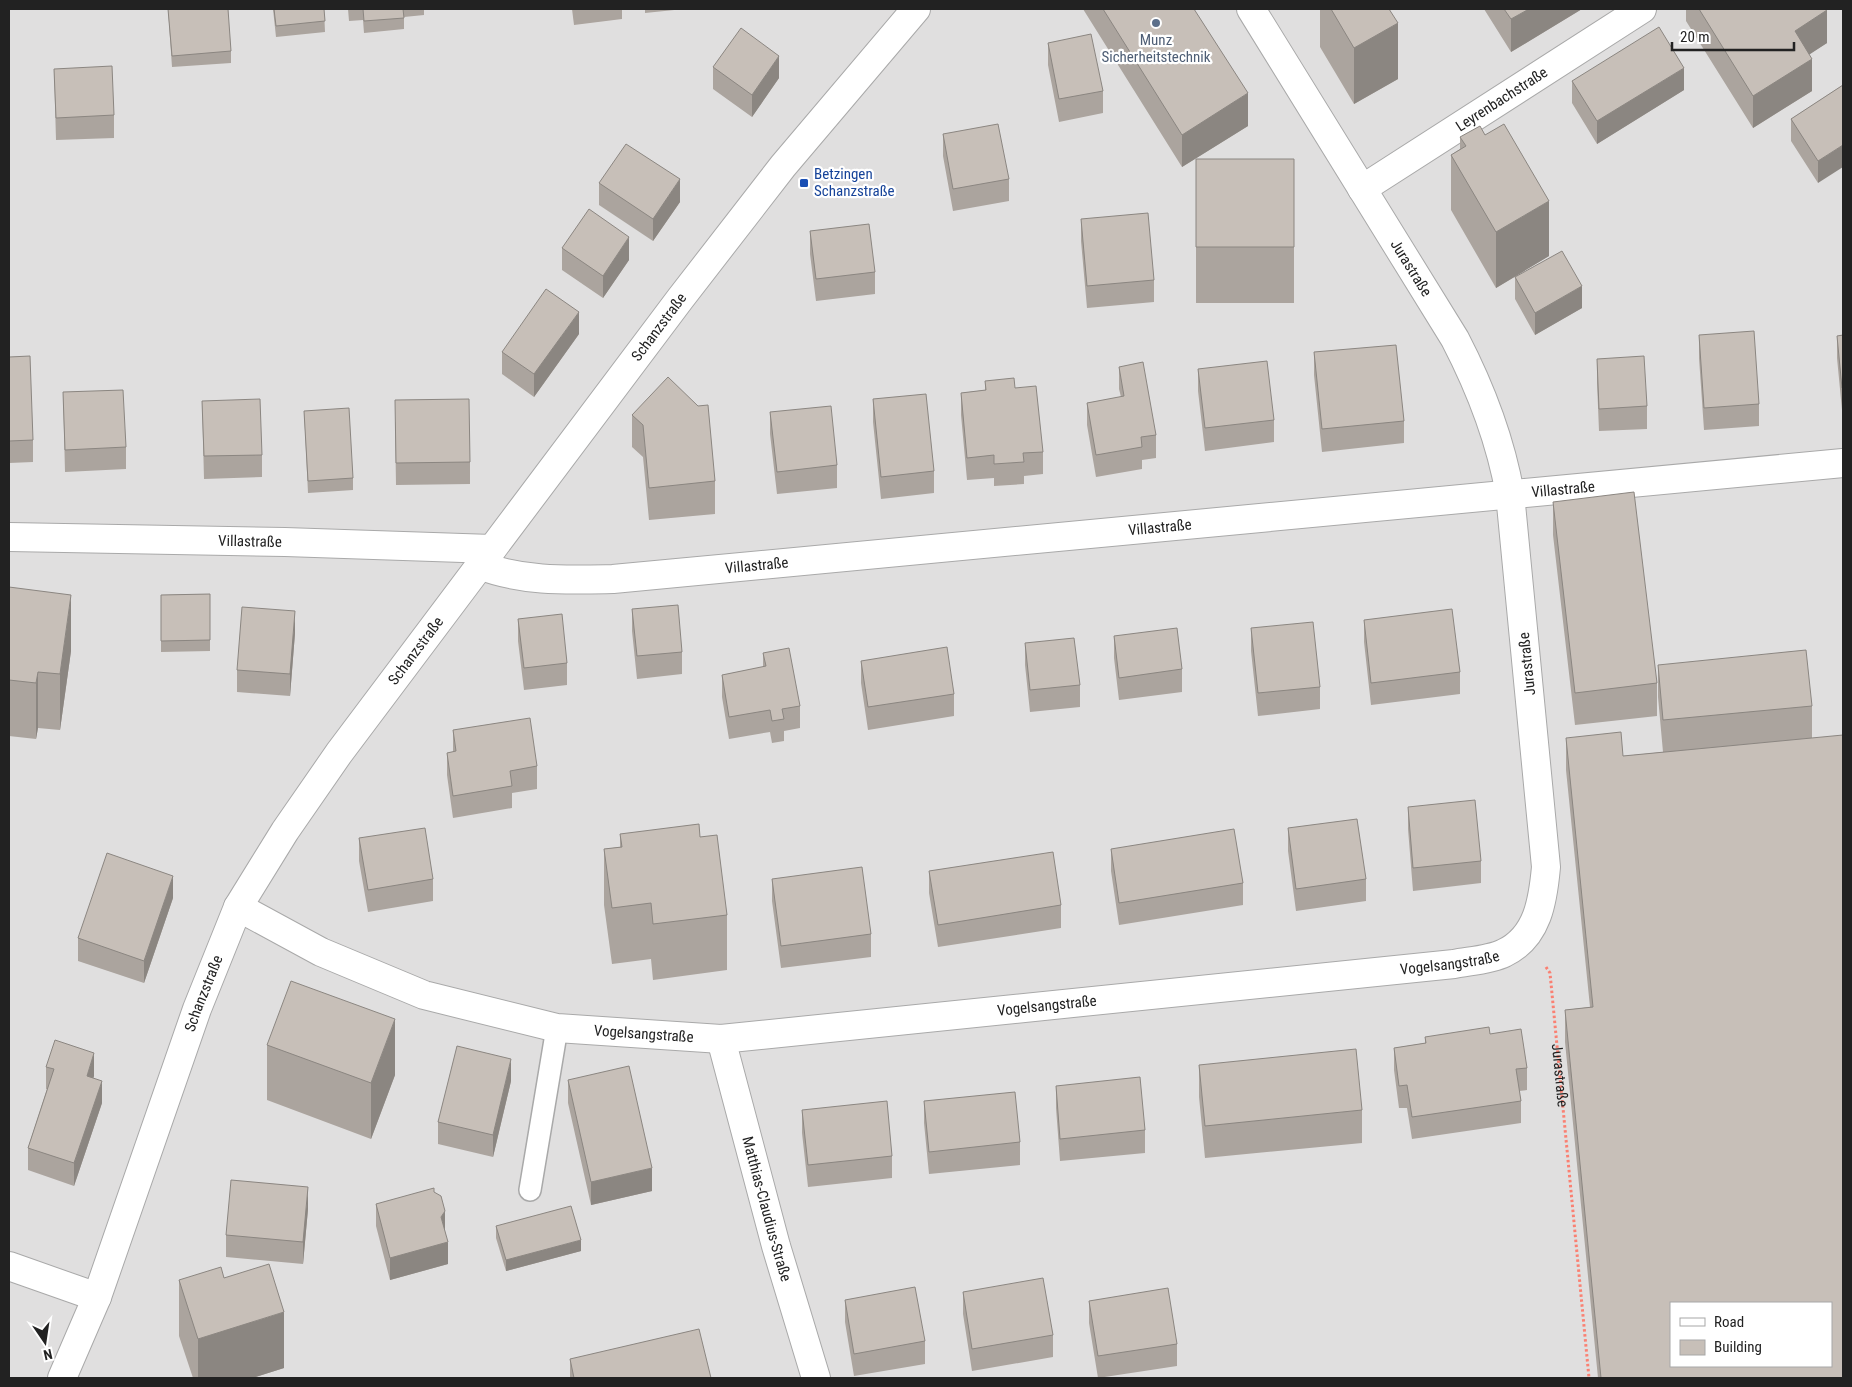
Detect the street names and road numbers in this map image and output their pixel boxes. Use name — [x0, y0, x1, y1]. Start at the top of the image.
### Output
street label: Leyrenbachstraße — [1452, 63, 1551, 135]
street label: Jurastraße — [1387, 236, 1435, 300]
street label: Schanzstraße — [628, 289, 690, 365]
street label: Villastraße — [1531, 477, 1596, 501]
street label: Villastraße — [1127, 515, 1192, 539]
street label: Villastraße — [218, 532, 282, 551]
street label: Villastraße — [724, 554, 789, 577]
street label: Schanzstraße — [384, 613, 447, 689]
street label: Jurastraße — [1515, 631, 1539, 697]
street label: Vogelsangstraße — [1399, 947, 1502, 978]
street label: Schanzstraße — [181, 953, 227, 1034]
street label: Vogelsangstraße — [996, 992, 1097, 1020]
street label: Vogelsangstraße — [593, 1021, 694, 1046]
street label: Jurastraße — [1548, 1043, 1572, 1108]
street label: Matthias-Claudius-Straße — [738, 1134, 795, 1284]

